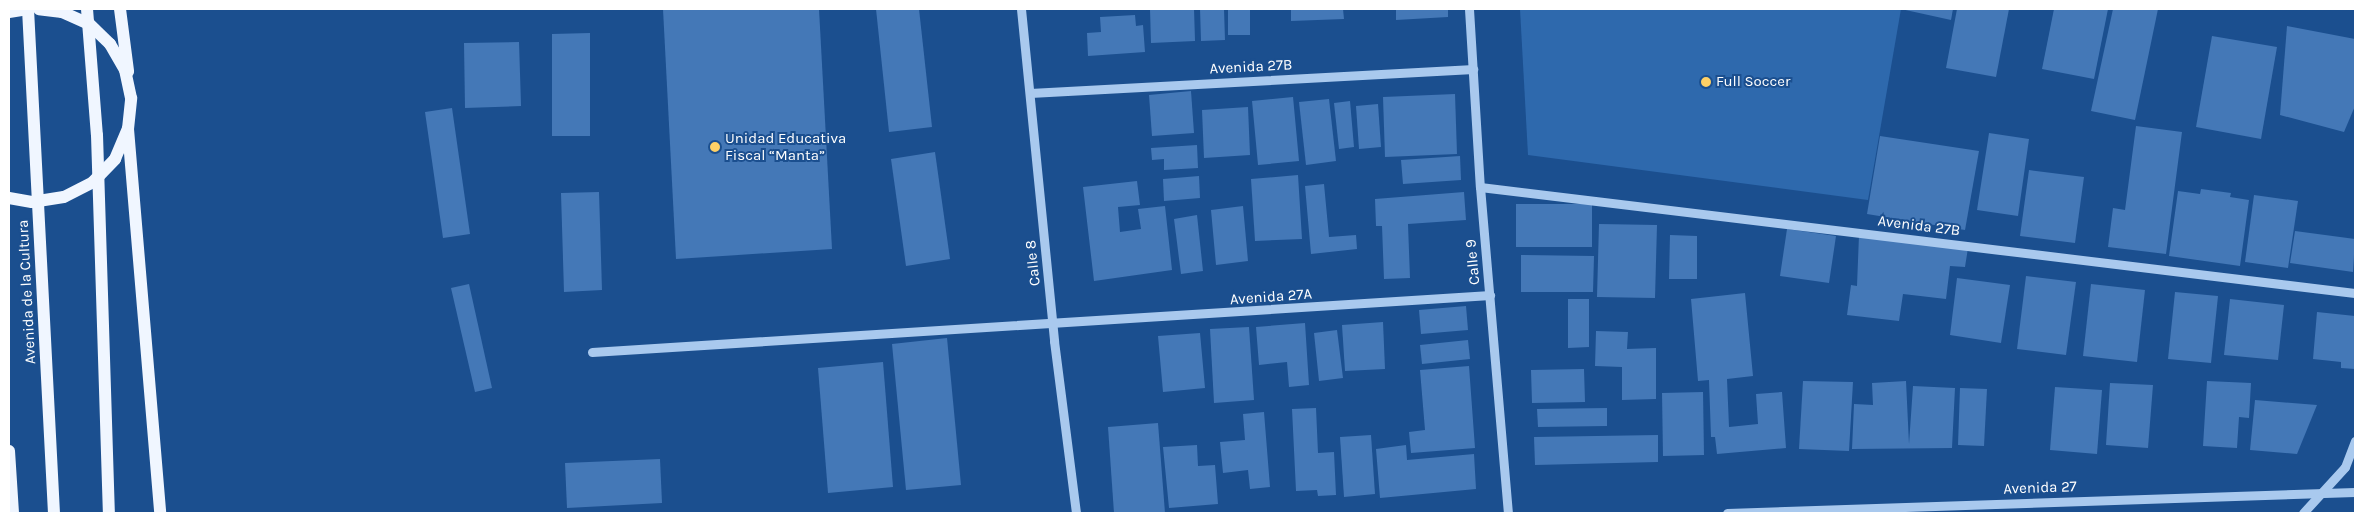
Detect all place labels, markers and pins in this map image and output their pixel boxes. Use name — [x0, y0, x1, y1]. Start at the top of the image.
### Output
place label: Full Soccer — [1716, 73, 1790, 91]
marker: Full Soccer — [1700, 76, 1712, 88]
place label: Unidad Educativa Fiscal “Manta” — [725, 129, 846, 164]
marker: Unidad Educativa Fiscal “Manta” — [709, 141, 721, 153]

